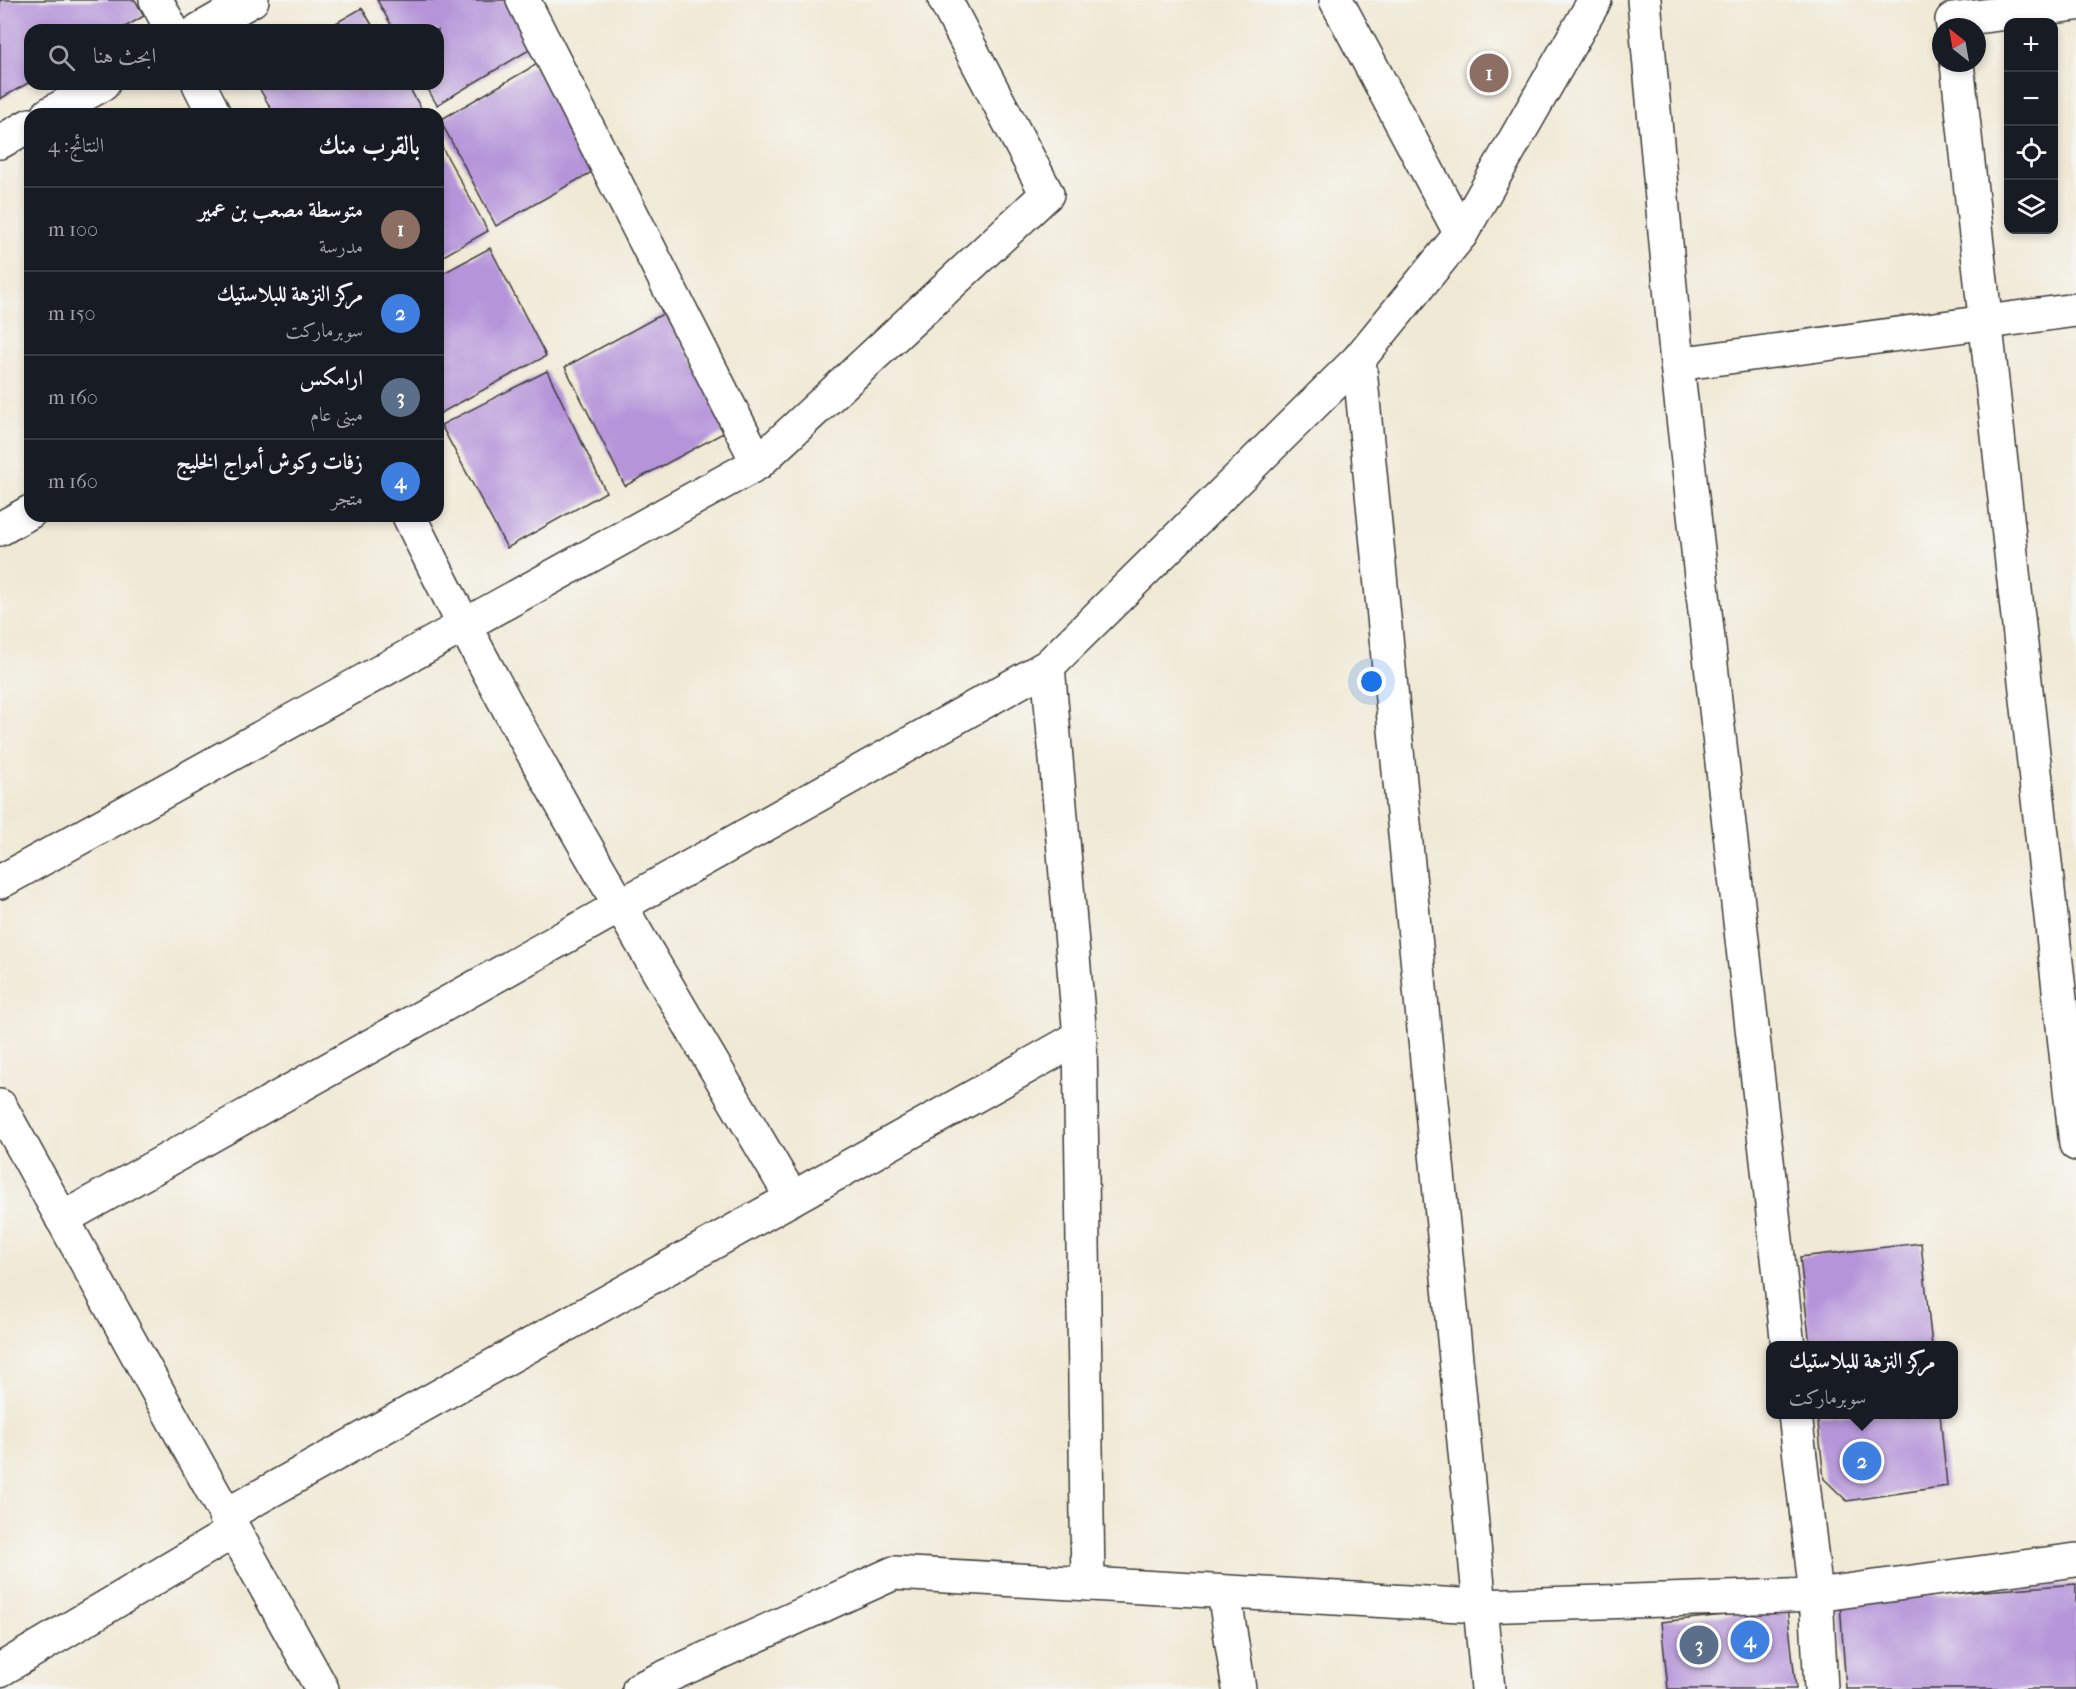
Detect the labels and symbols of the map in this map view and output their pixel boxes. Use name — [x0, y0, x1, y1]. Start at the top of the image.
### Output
north arrow — [1932, 18, 1986, 72]
pin: 1 — [1470, 50, 1508, 96]
your location — [1357, 667, 1386, 696]
pin: 2 — [1842, 1438, 1882, 1484]
pin: 4 — [1730, 1618, 1770, 1662]
pin: 3 — [1680, 1622, 1718, 1668]

